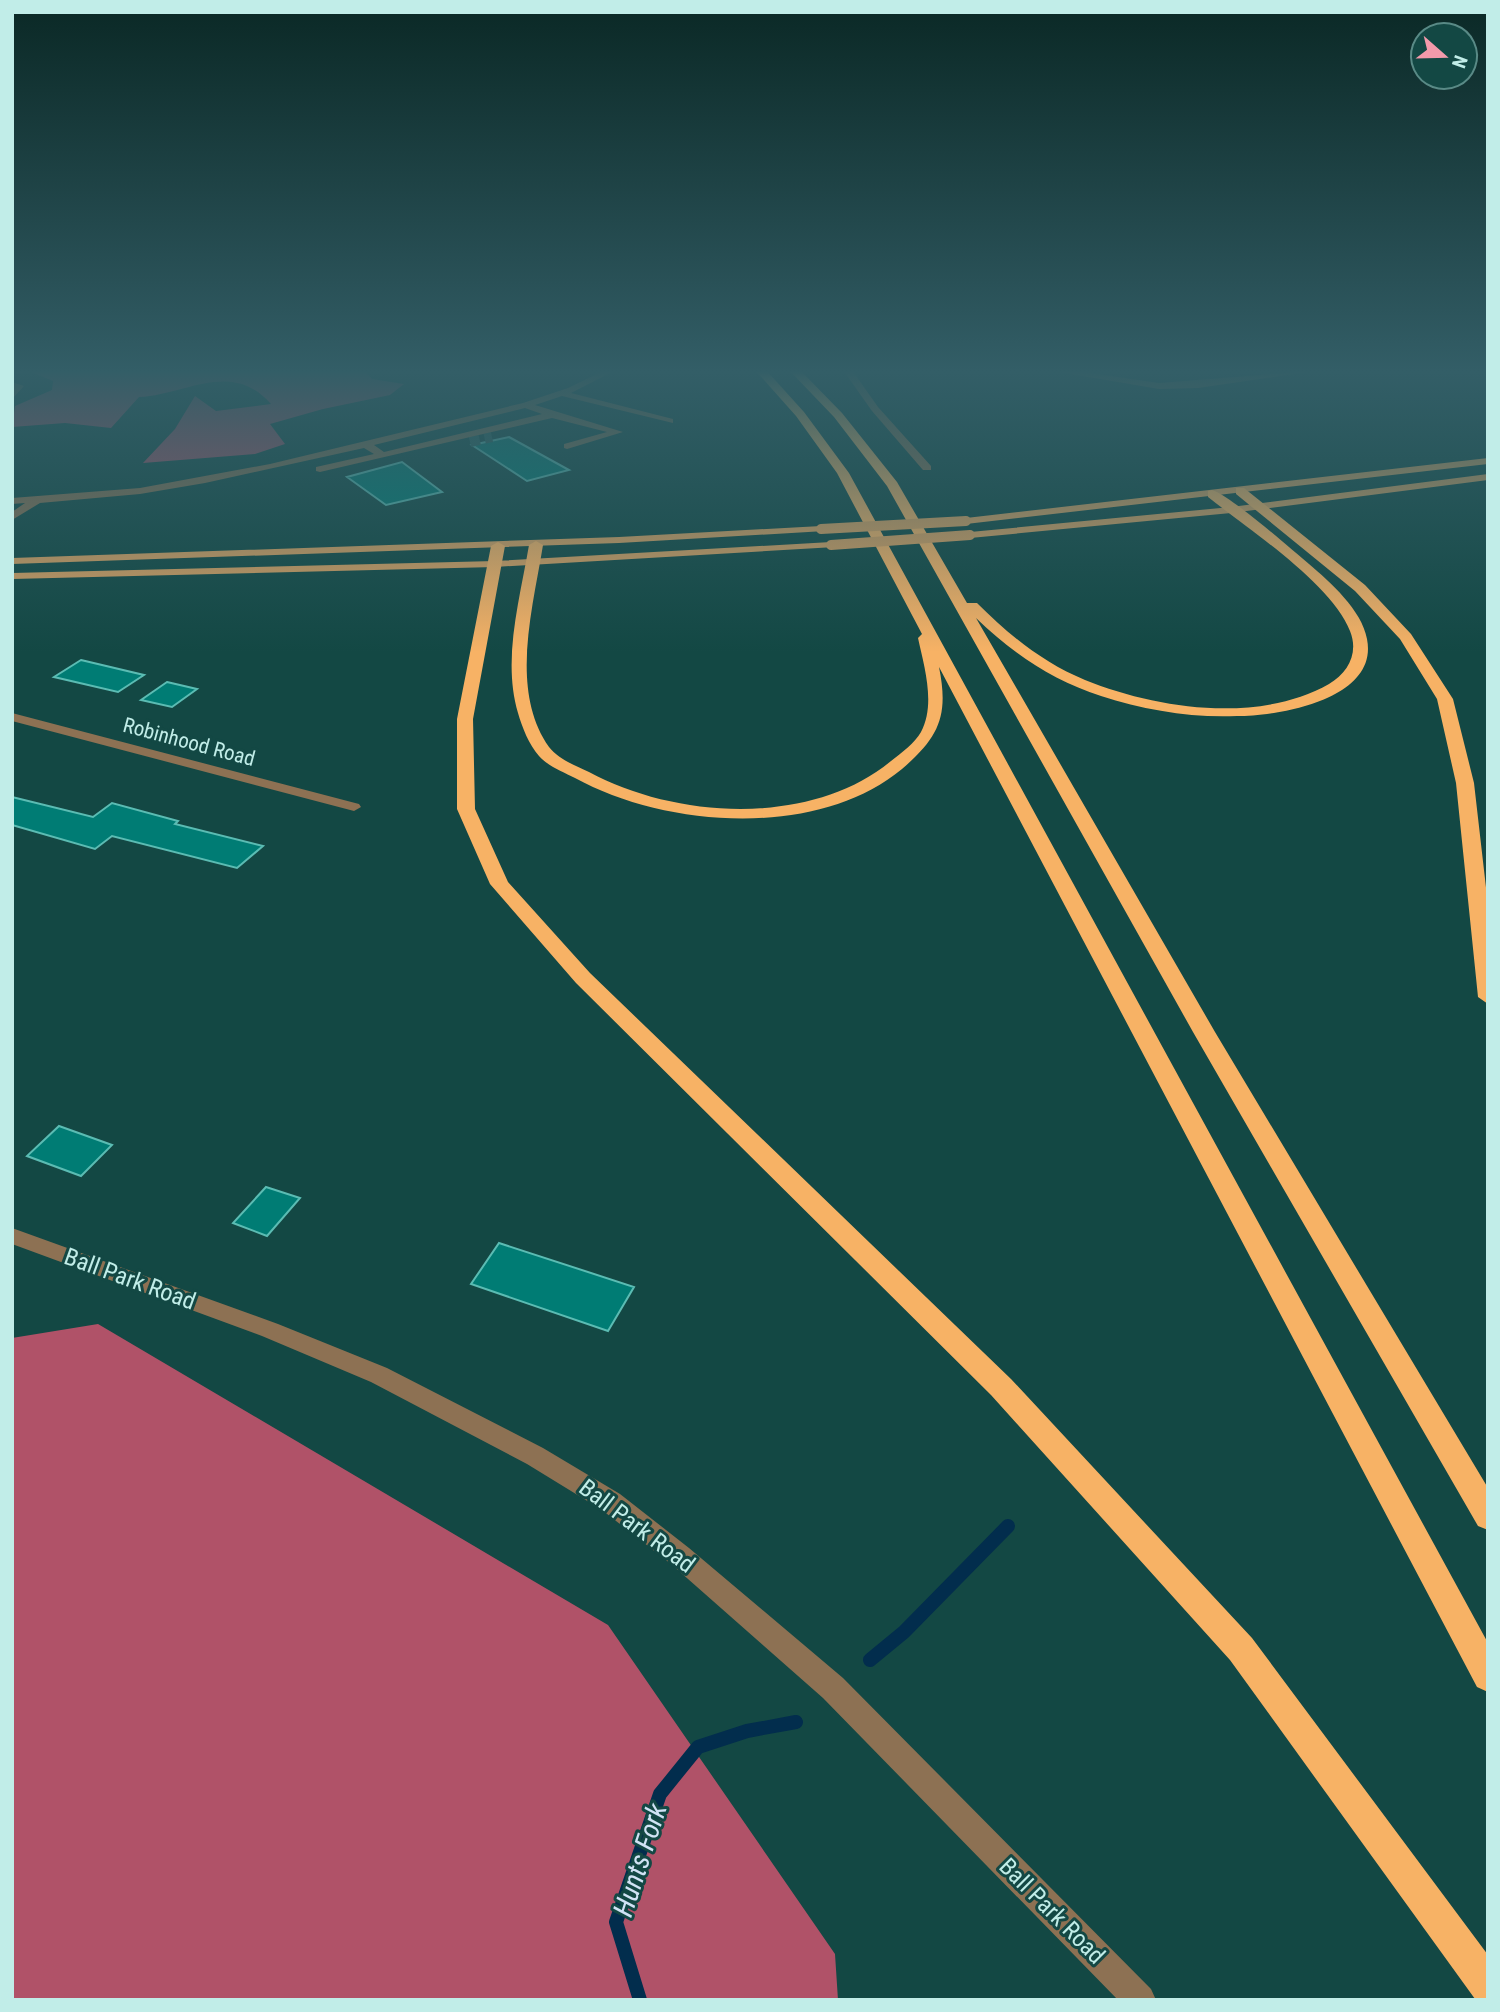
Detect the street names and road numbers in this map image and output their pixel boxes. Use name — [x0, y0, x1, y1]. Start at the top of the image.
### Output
street label: Robinhood Road — [120, 713, 258, 771]
street label: Ball Park Road — [61, 1242, 199, 1316]
street label: Ball Park Road — [574, 1473, 700, 1579]
street label: Ball Park Road — [993, 1852, 1111, 1970]

